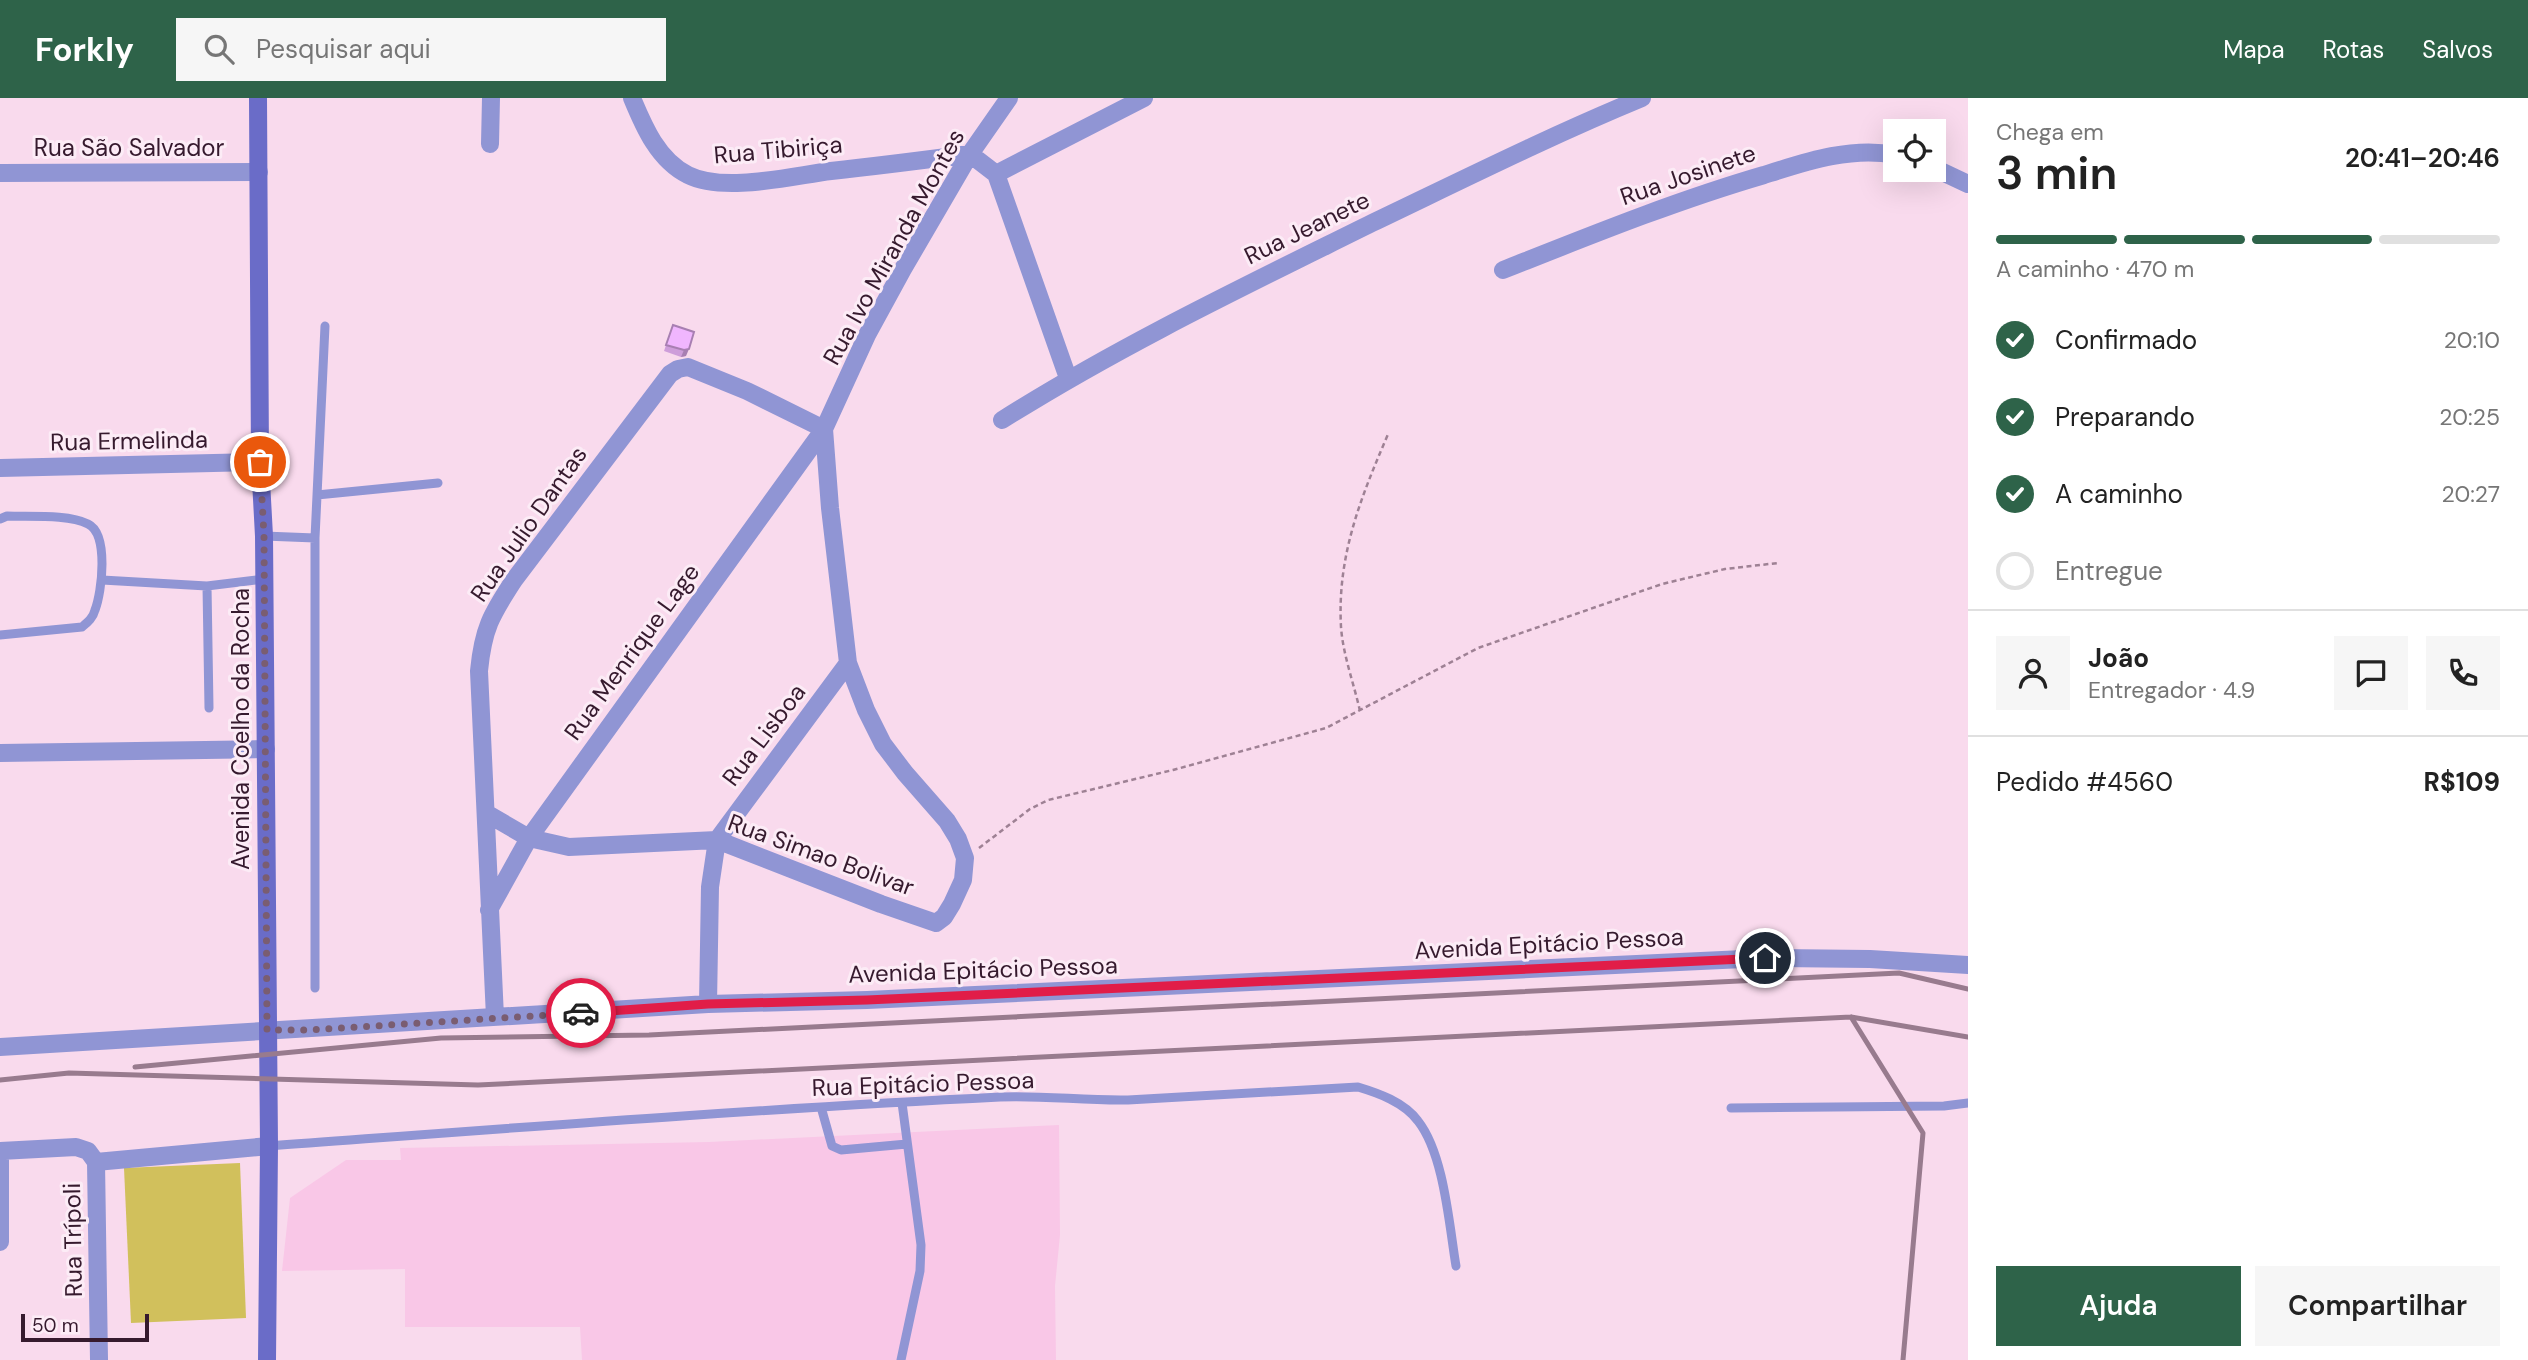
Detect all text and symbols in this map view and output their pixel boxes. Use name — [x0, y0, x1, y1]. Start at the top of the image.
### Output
search box — [176, 18, 666, 81]
text: Forkly — [35, 28, 134, 71]
icon: search — [200, 30, 238, 68]
text: Pesquisar aqui — [256, 32, 431, 66]
text: Mapa — [2223, 34, 2285, 65]
text: Rotas — [2323, 34, 2384, 65]
text: Salvos — [2422, 34, 2493, 65]
text: Chega em — [1996, 117, 2104, 147]
map controls — [1883, 119, 1946, 182]
button: locate — [1883, 119, 1946, 182]
street label: Rua Ivo Miranda Montes — [816, 123, 971, 370]
street label: Rua Tibiriça — [712, 128, 844, 171]
street label: Rua São Salvador — [34, 132, 224, 163]
street label: Rua Josinete — [1616, 137, 1760, 212]
text: 20:41–20:46 — [2345, 141, 2500, 175]
text: 3 min — [1996, 143, 2117, 203]
street label: Rua Jeanete — [1239, 184, 1375, 271]
text: A caminho · 470 m — [1996, 254, 2194, 284]
icon: check — [1996, 321, 2034, 359]
text: Confirmado — [2055, 323, 2197, 357]
text: 20:10 — [2444, 325, 2500, 355]
icon: check — [1996, 398, 2034, 436]
text: Preparando — [2055, 400, 2195, 434]
text: 20:25 — [2439, 402, 2500, 432]
street label: Rua Ermelinda — [50, 424, 208, 457]
pin — [230, 432, 290, 492]
street label: Rua Julio Dantas — [463, 440, 594, 607]
icon: bag — [241, 443, 279, 481]
icon: check — [1996, 475, 2034, 513]
text: A caminho — [2055, 477, 2183, 511]
text: 20:27 — [2441, 479, 2500, 509]
text: Entregue — [2055, 554, 2163, 588]
street label: Rua Menrique Lage — [557, 557, 706, 746]
street label: Avenida Coelho da Rocha — [225, 588, 256, 870]
button: person — [1996, 636, 2070, 710]
button: chat — [2334, 636, 2408, 710]
button: phone — [2426, 636, 2500, 710]
text: João — [2088, 641, 2149, 675]
text: Entregador · 4.9 — [2088, 675, 2255, 705]
street label: Rua Lisboa — [715, 677, 812, 792]
text: Pedido #4560 — [1996, 765, 2173, 799]
text: R$109 — [2424, 765, 2500, 799]
street label: Rua Simao Bolivar — [724, 806, 919, 903]
street label: Avenida Epitácio Pessoa — [1414, 921, 1684, 966]
pin — [1735, 928, 1795, 988]
icon: home — [1746, 939, 1784, 977]
street label: Avenida Epitácio Pessoa — [848, 949, 1118, 990]
courier — [546, 978, 616, 1048]
icon: car — [562, 994, 600, 1032]
street label: Rua Epitácio Pessoa — [811, 1064, 1035, 1103]
street label: Rua Trípoli — [56, 1183, 89, 1297]
button: Ajuda — [1996, 1266, 2241, 1346]
button: Compartilhar — [2255, 1266, 2500, 1346]
scale bar — [21, 1311, 149, 1343]
text: 50 m — [32, 1313, 79, 1338]

